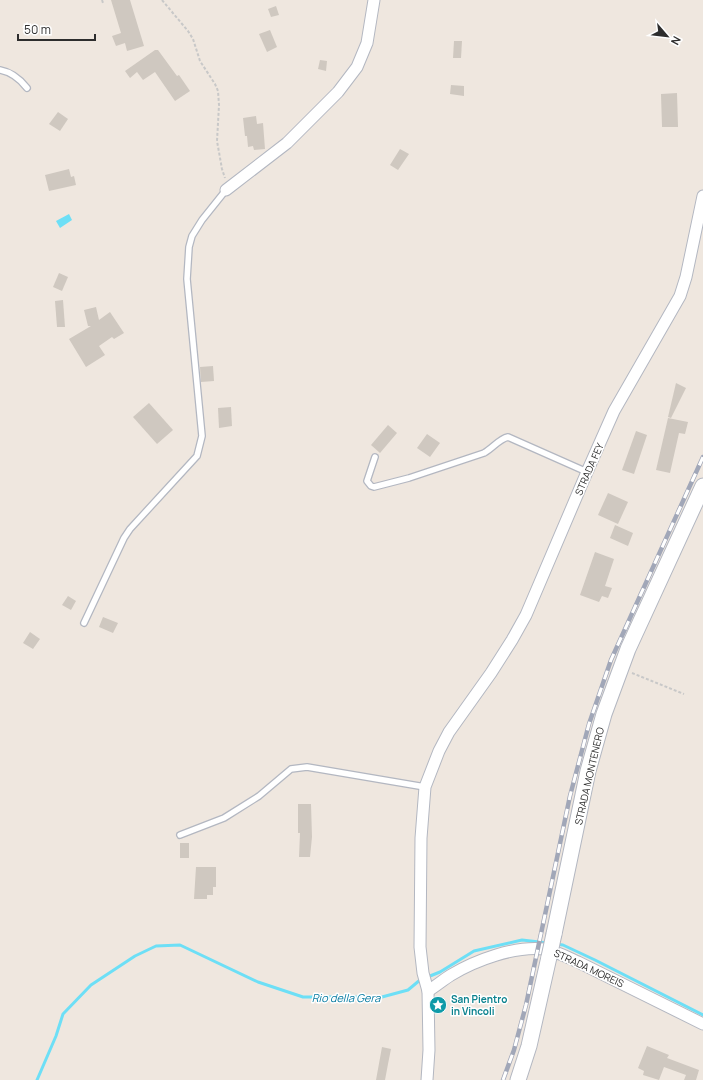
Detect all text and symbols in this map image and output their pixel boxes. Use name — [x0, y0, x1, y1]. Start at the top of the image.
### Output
scale bar — [18, 16, 95, 42]
north arrow — [647, 16, 687, 56]
text: 50 m — [24, 21, 51, 38]
text: N — [668, 34, 685, 48]
street label: STRADA FEY — [571, 440, 607, 497]
street label: STRADA MONTENERO — [571, 726, 607, 826]
street label: STRADA MOREIS — [552, 946, 626, 990]
water label: Rio della Gera — [312, 990, 381, 1005]
place label: San Pientro in Vincoli — [451, 992, 507, 1018]
place icon: San Pientro in Vincoli — [428, 995, 448, 1015]

